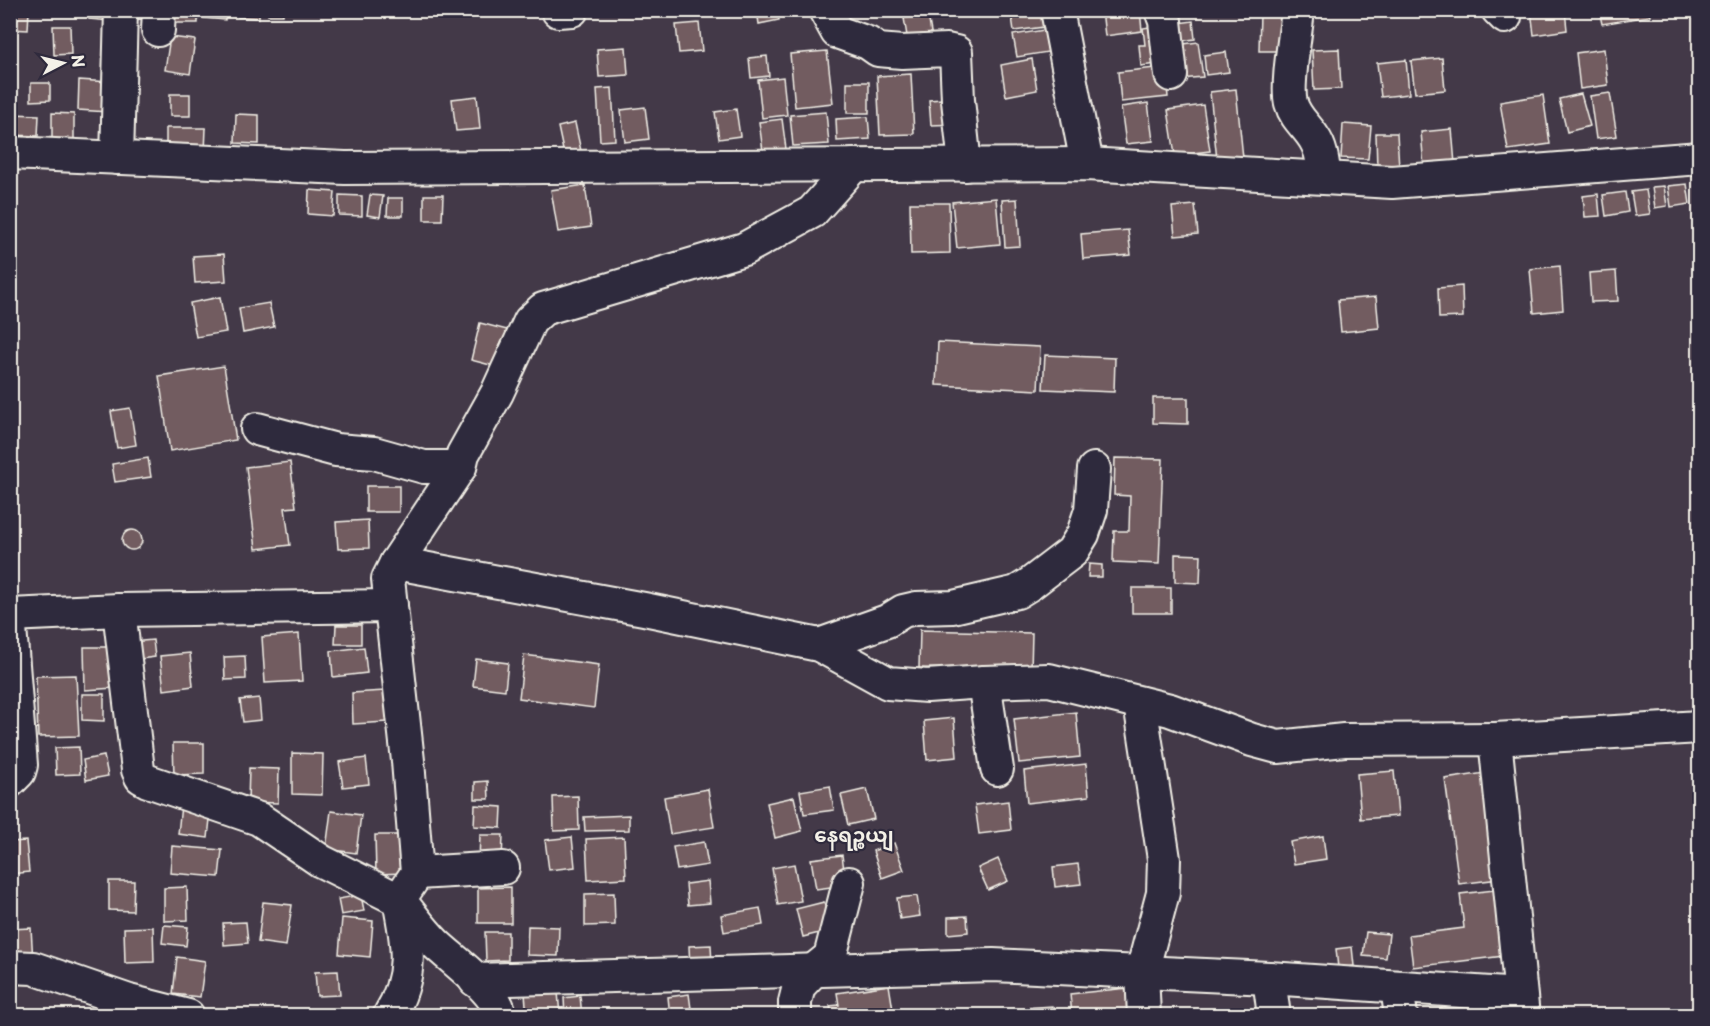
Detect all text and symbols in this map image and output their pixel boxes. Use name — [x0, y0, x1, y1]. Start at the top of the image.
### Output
north arrow — [33, 33, 93, 93]
text: N — [66, 53, 92, 69]
district label: နေရဉ္စယျ — [814, 819, 894, 852]

